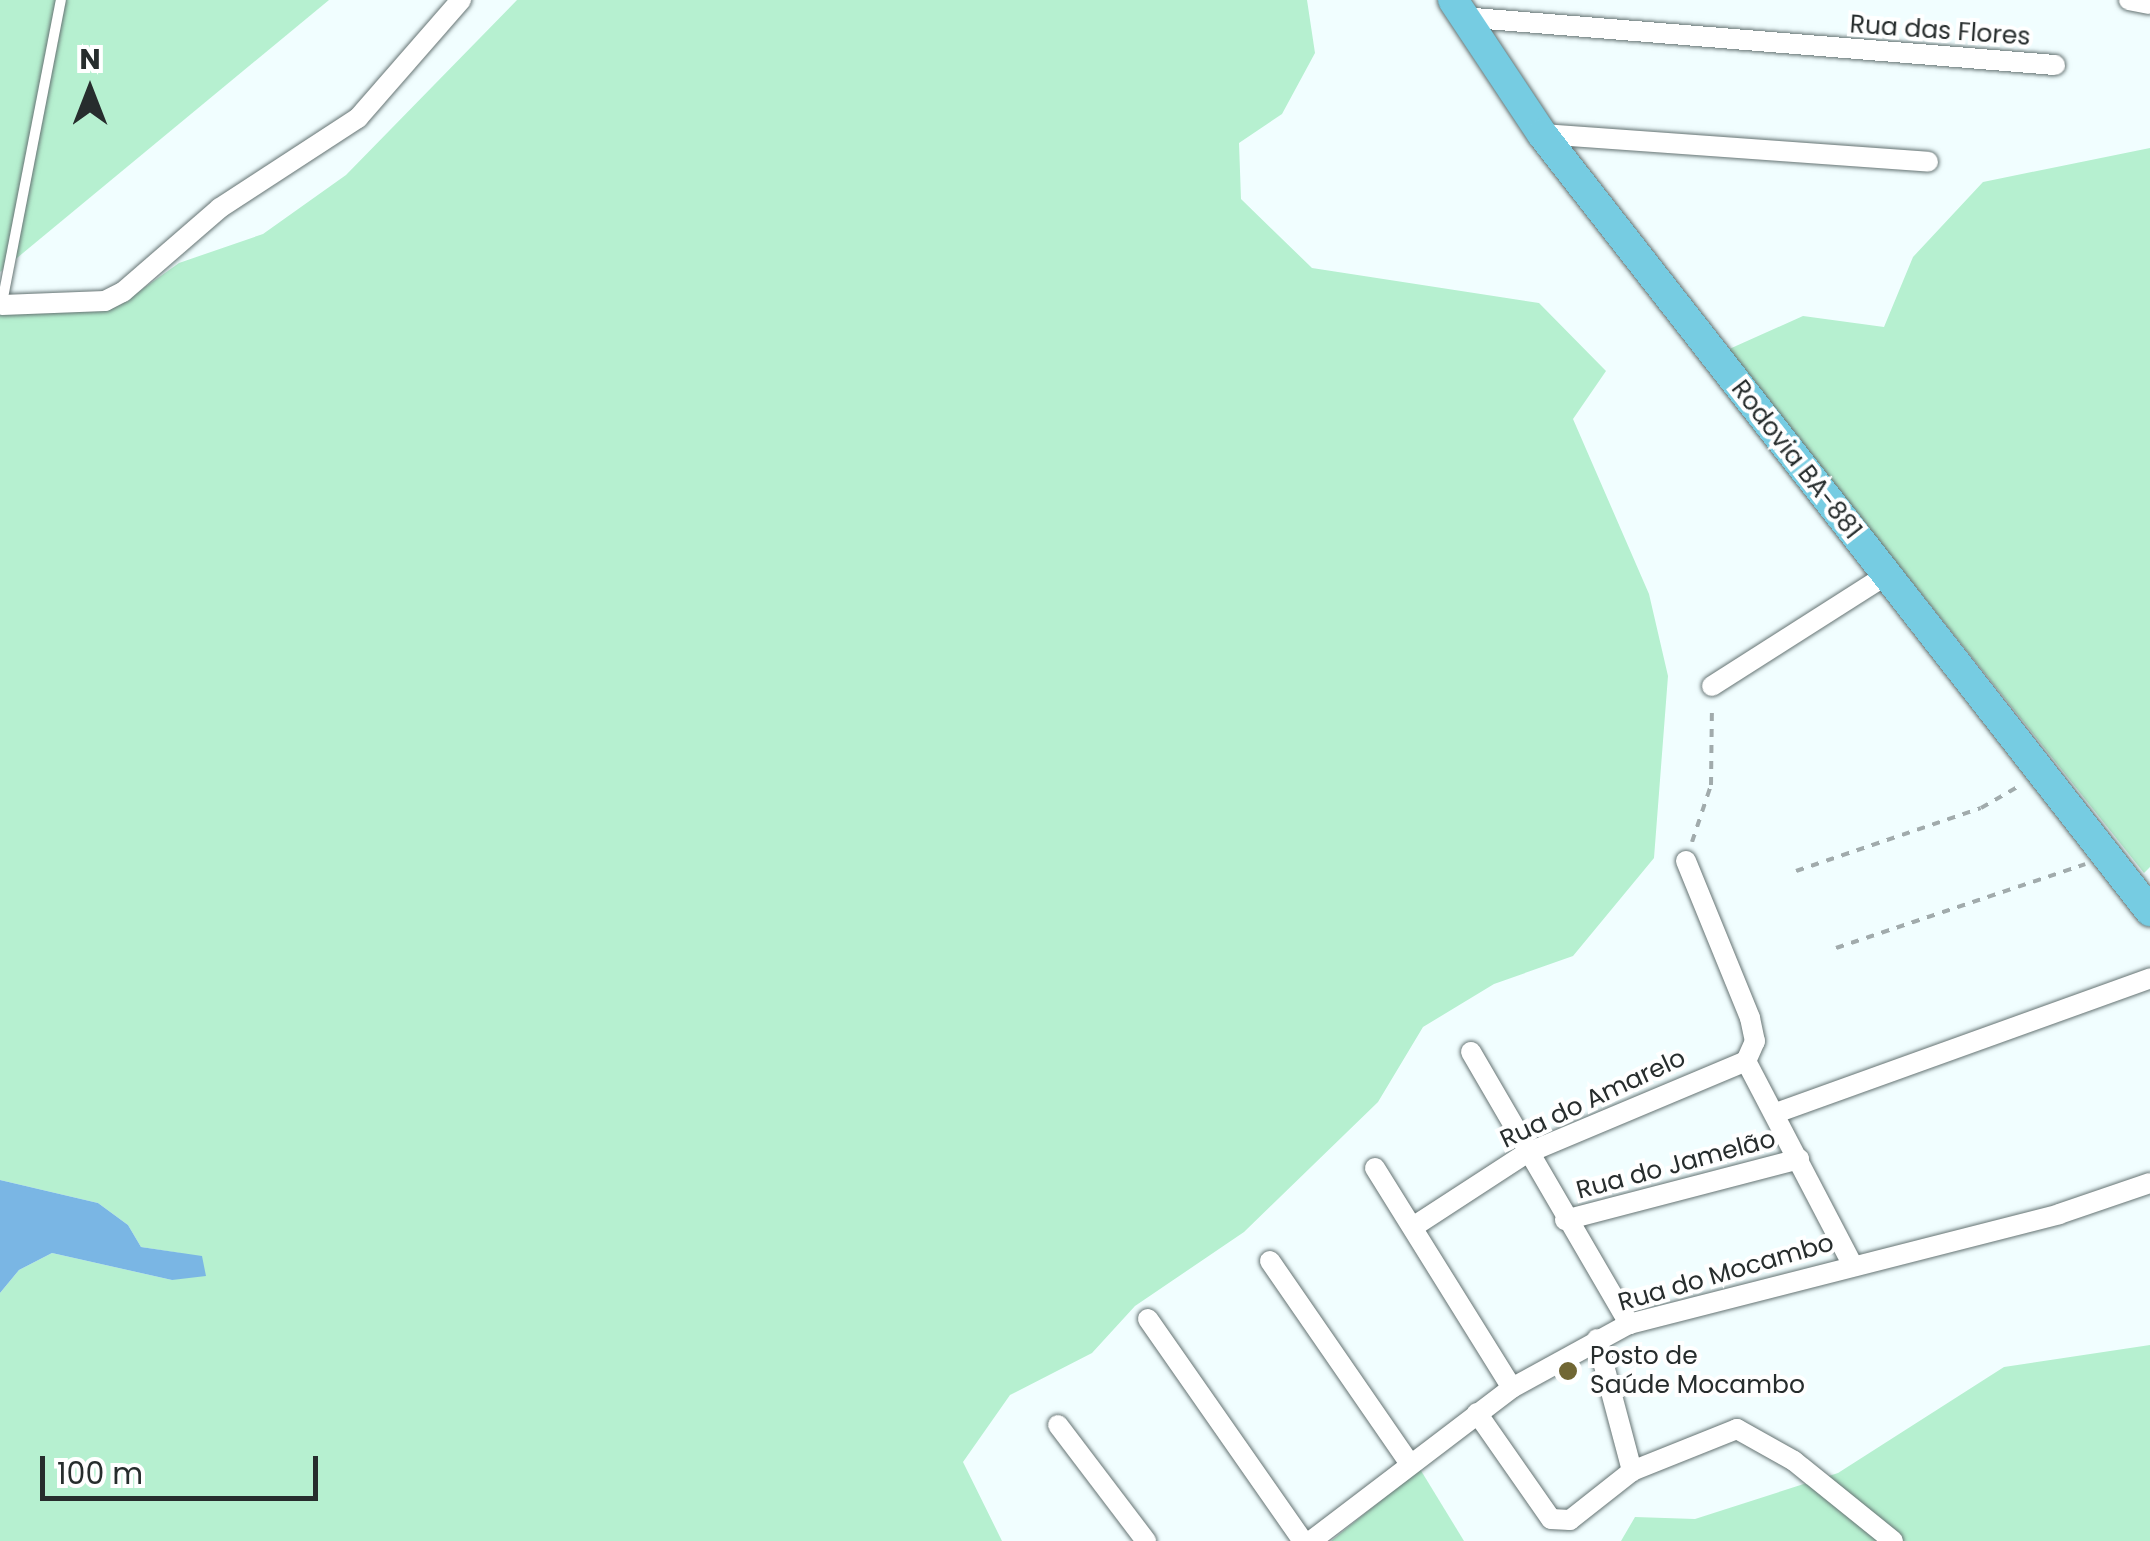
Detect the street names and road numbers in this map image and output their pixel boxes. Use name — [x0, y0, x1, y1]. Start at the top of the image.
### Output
street label: Rua das Flores — [1849, 10, 2031, 52]
street label: Rodovia BA-881 — [1725, 375, 1867, 545]
street label: Rua do Amarelo — [1496, 1043, 1690, 1155]
street label: Rua do Jamelão — [1573, 1124, 1779, 1206]
street label: Rua do Mocambo — [1615, 1228, 1837, 1318]

